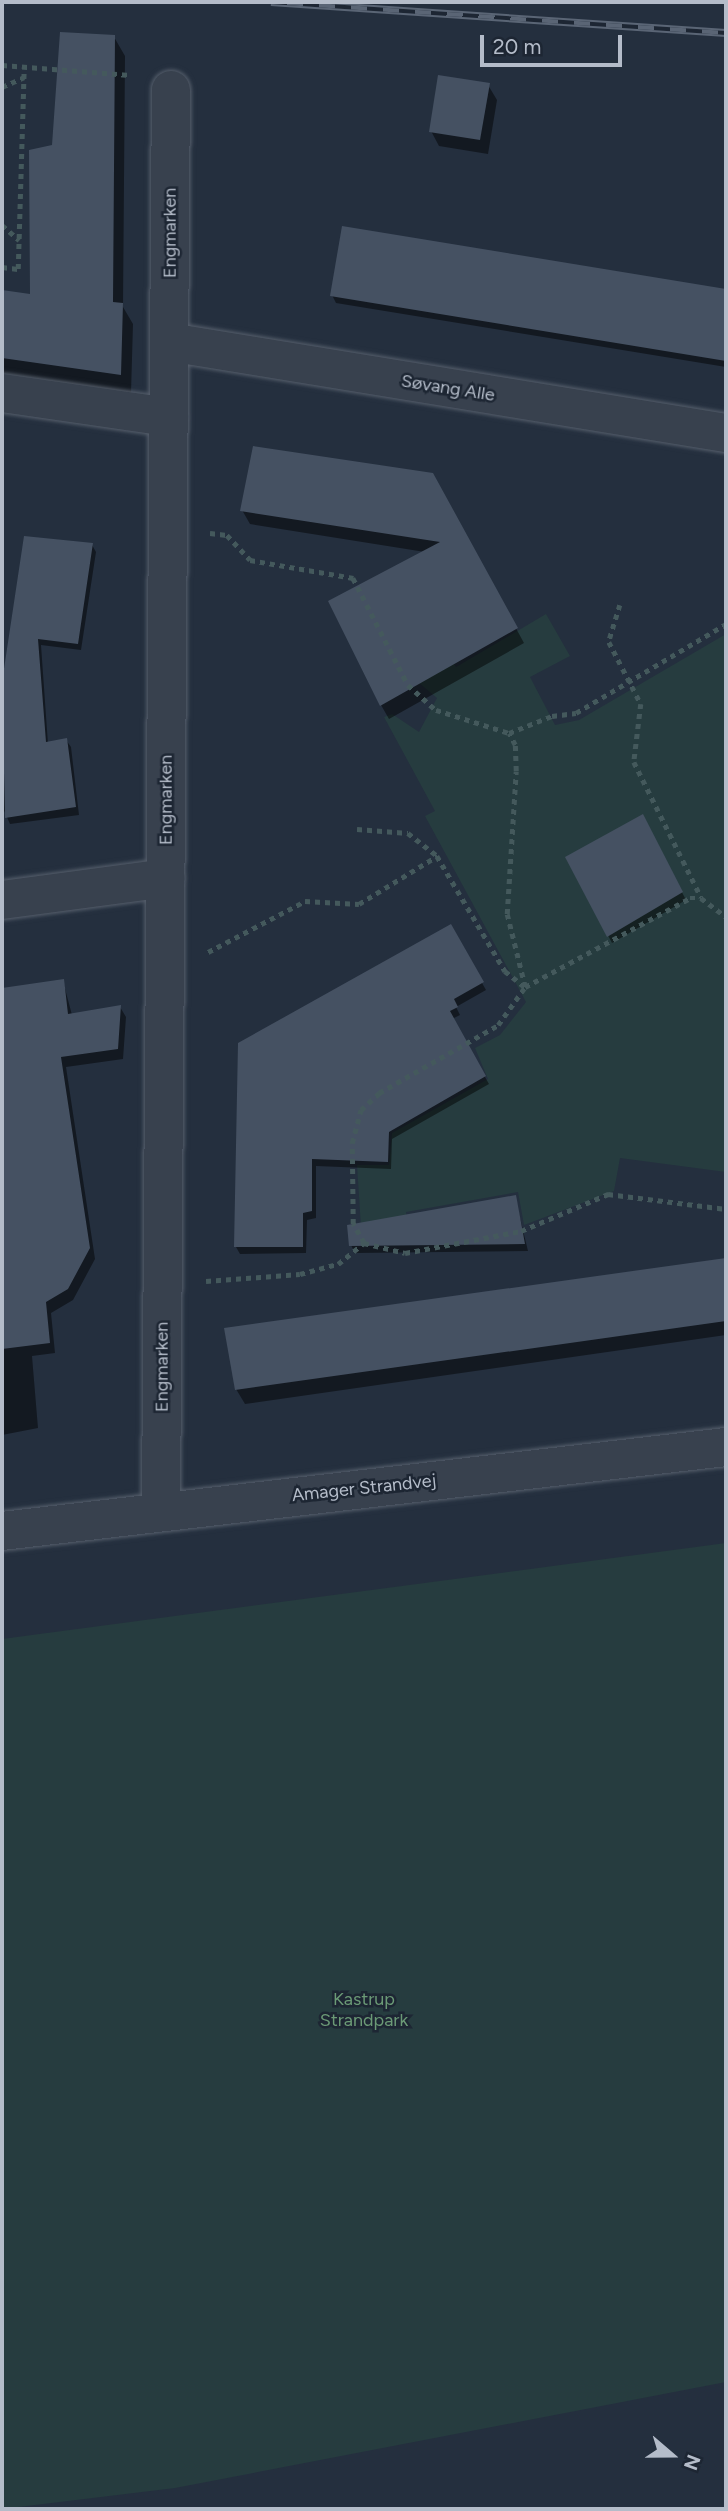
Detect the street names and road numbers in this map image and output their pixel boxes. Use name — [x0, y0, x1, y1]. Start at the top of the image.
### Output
street label: Engmarken — [159, 188, 181, 278]
street label: Søvang Alle — [400, 370, 496, 406]
street label: Engmarken — [155, 755, 177, 845]
street label: Engmarken — [151, 1322, 173, 1412]
street label: Amager Strandvej — [291, 1470, 437, 1506]

